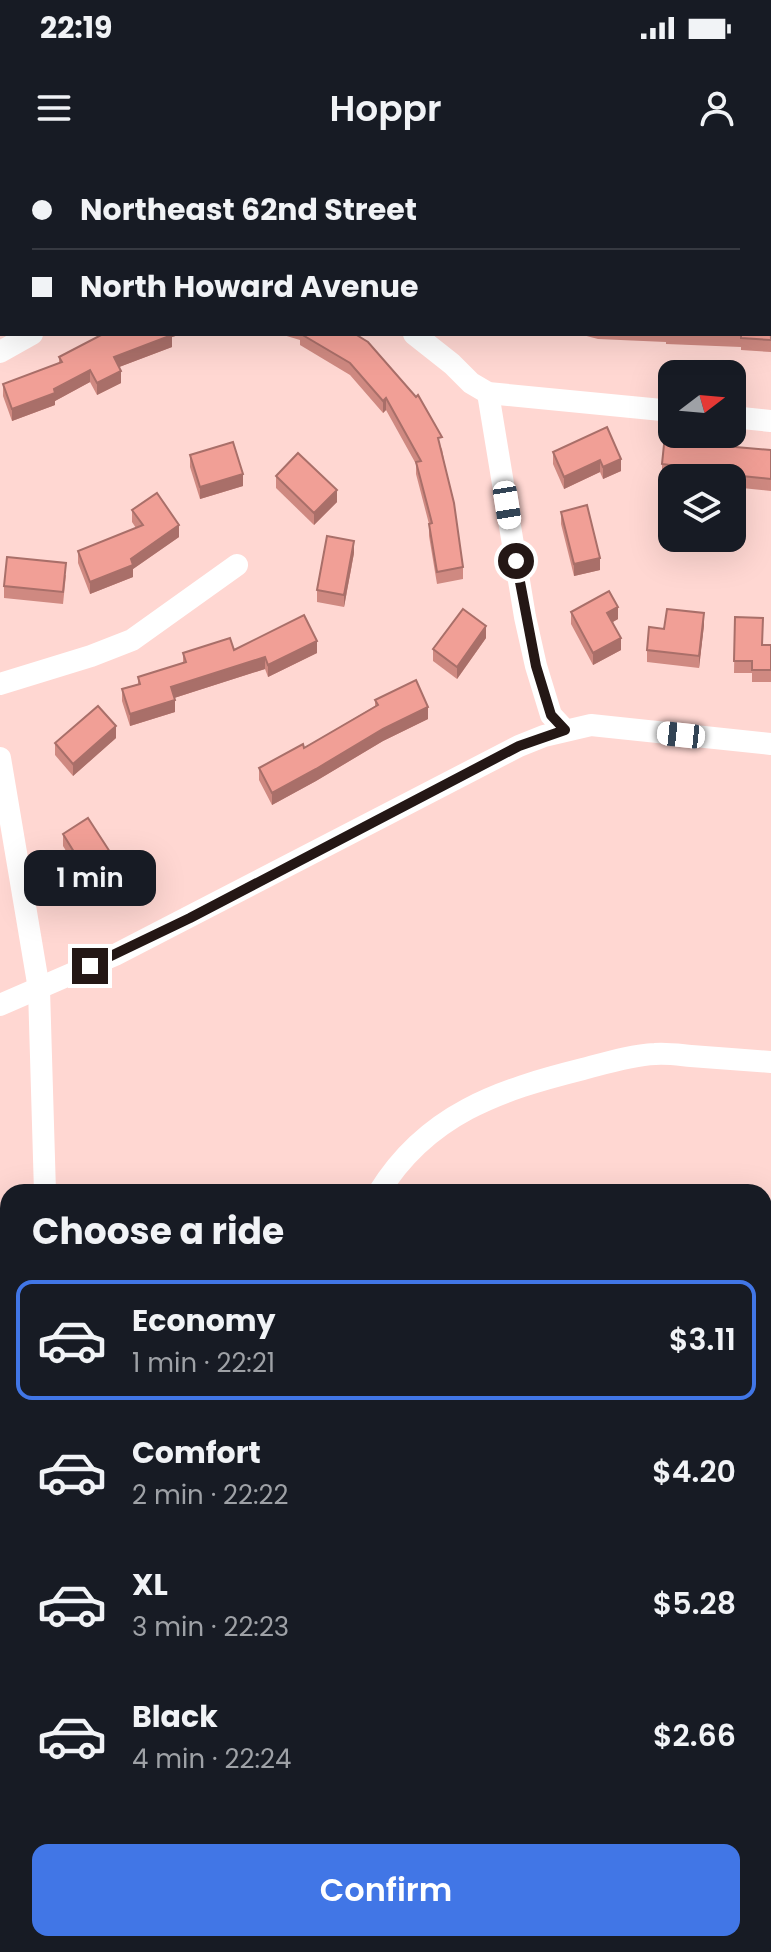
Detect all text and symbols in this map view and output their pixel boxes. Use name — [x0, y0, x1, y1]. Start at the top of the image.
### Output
text: 22:19 — [40, 6, 113, 49]
text: Hoppr — [329, 83, 442, 134]
icon: menu — [32, 86, 76, 130]
icon: person — [695, 86, 739, 130]
text: Northeast 62nd Street — [80, 188, 417, 231]
text: North Howard Avenue — [80, 265, 419, 308]
north arrow — [658, 360, 746, 448]
map controls — [658, 360, 746, 552]
button: layers — [658, 464, 746, 552]
car — [491, 479, 523, 531]
route start — [498, 543, 534, 579]
car — [656, 721, 706, 749]
callout: 1 min — [24, 850, 156, 906]
text: 1 min — [56, 860, 124, 896]
route end — [72, 948, 108, 984]
text: Choose a ride — [32, 1206, 284, 1257]
text: Economy — [132, 1299, 276, 1342]
icon: car — [36, 1304, 108, 1376]
text: $3.11 — [669, 1318, 736, 1361]
text: 1 min · 22:21 — [132, 1345, 275, 1381]
text: Comfort — [132, 1431, 261, 1474]
icon: car — [36, 1436, 108, 1508]
text: $4.20 — [652, 1450, 736, 1493]
text: 2 min · 22:22 — [132, 1477, 288, 1513]
text: XL — [132, 1563, 168, 1606]
icon: car — [36, 1568, 108, 1640]
text: $5.28 — [653, 1582, 736, 1625]
text: 3 min · 22:23 — [132, 1609, 289, 1645]
text: Black — [132, 1695, 218, 1738]
icon: car — [36, 1700, 108, 1772]
text: $2.66 — [653, 1714, 736, 1757]
text: 4 min · 22:24 — [132, 1741, 291, 1777]
button: Confirm — [32, 1844, 740, 1936]

